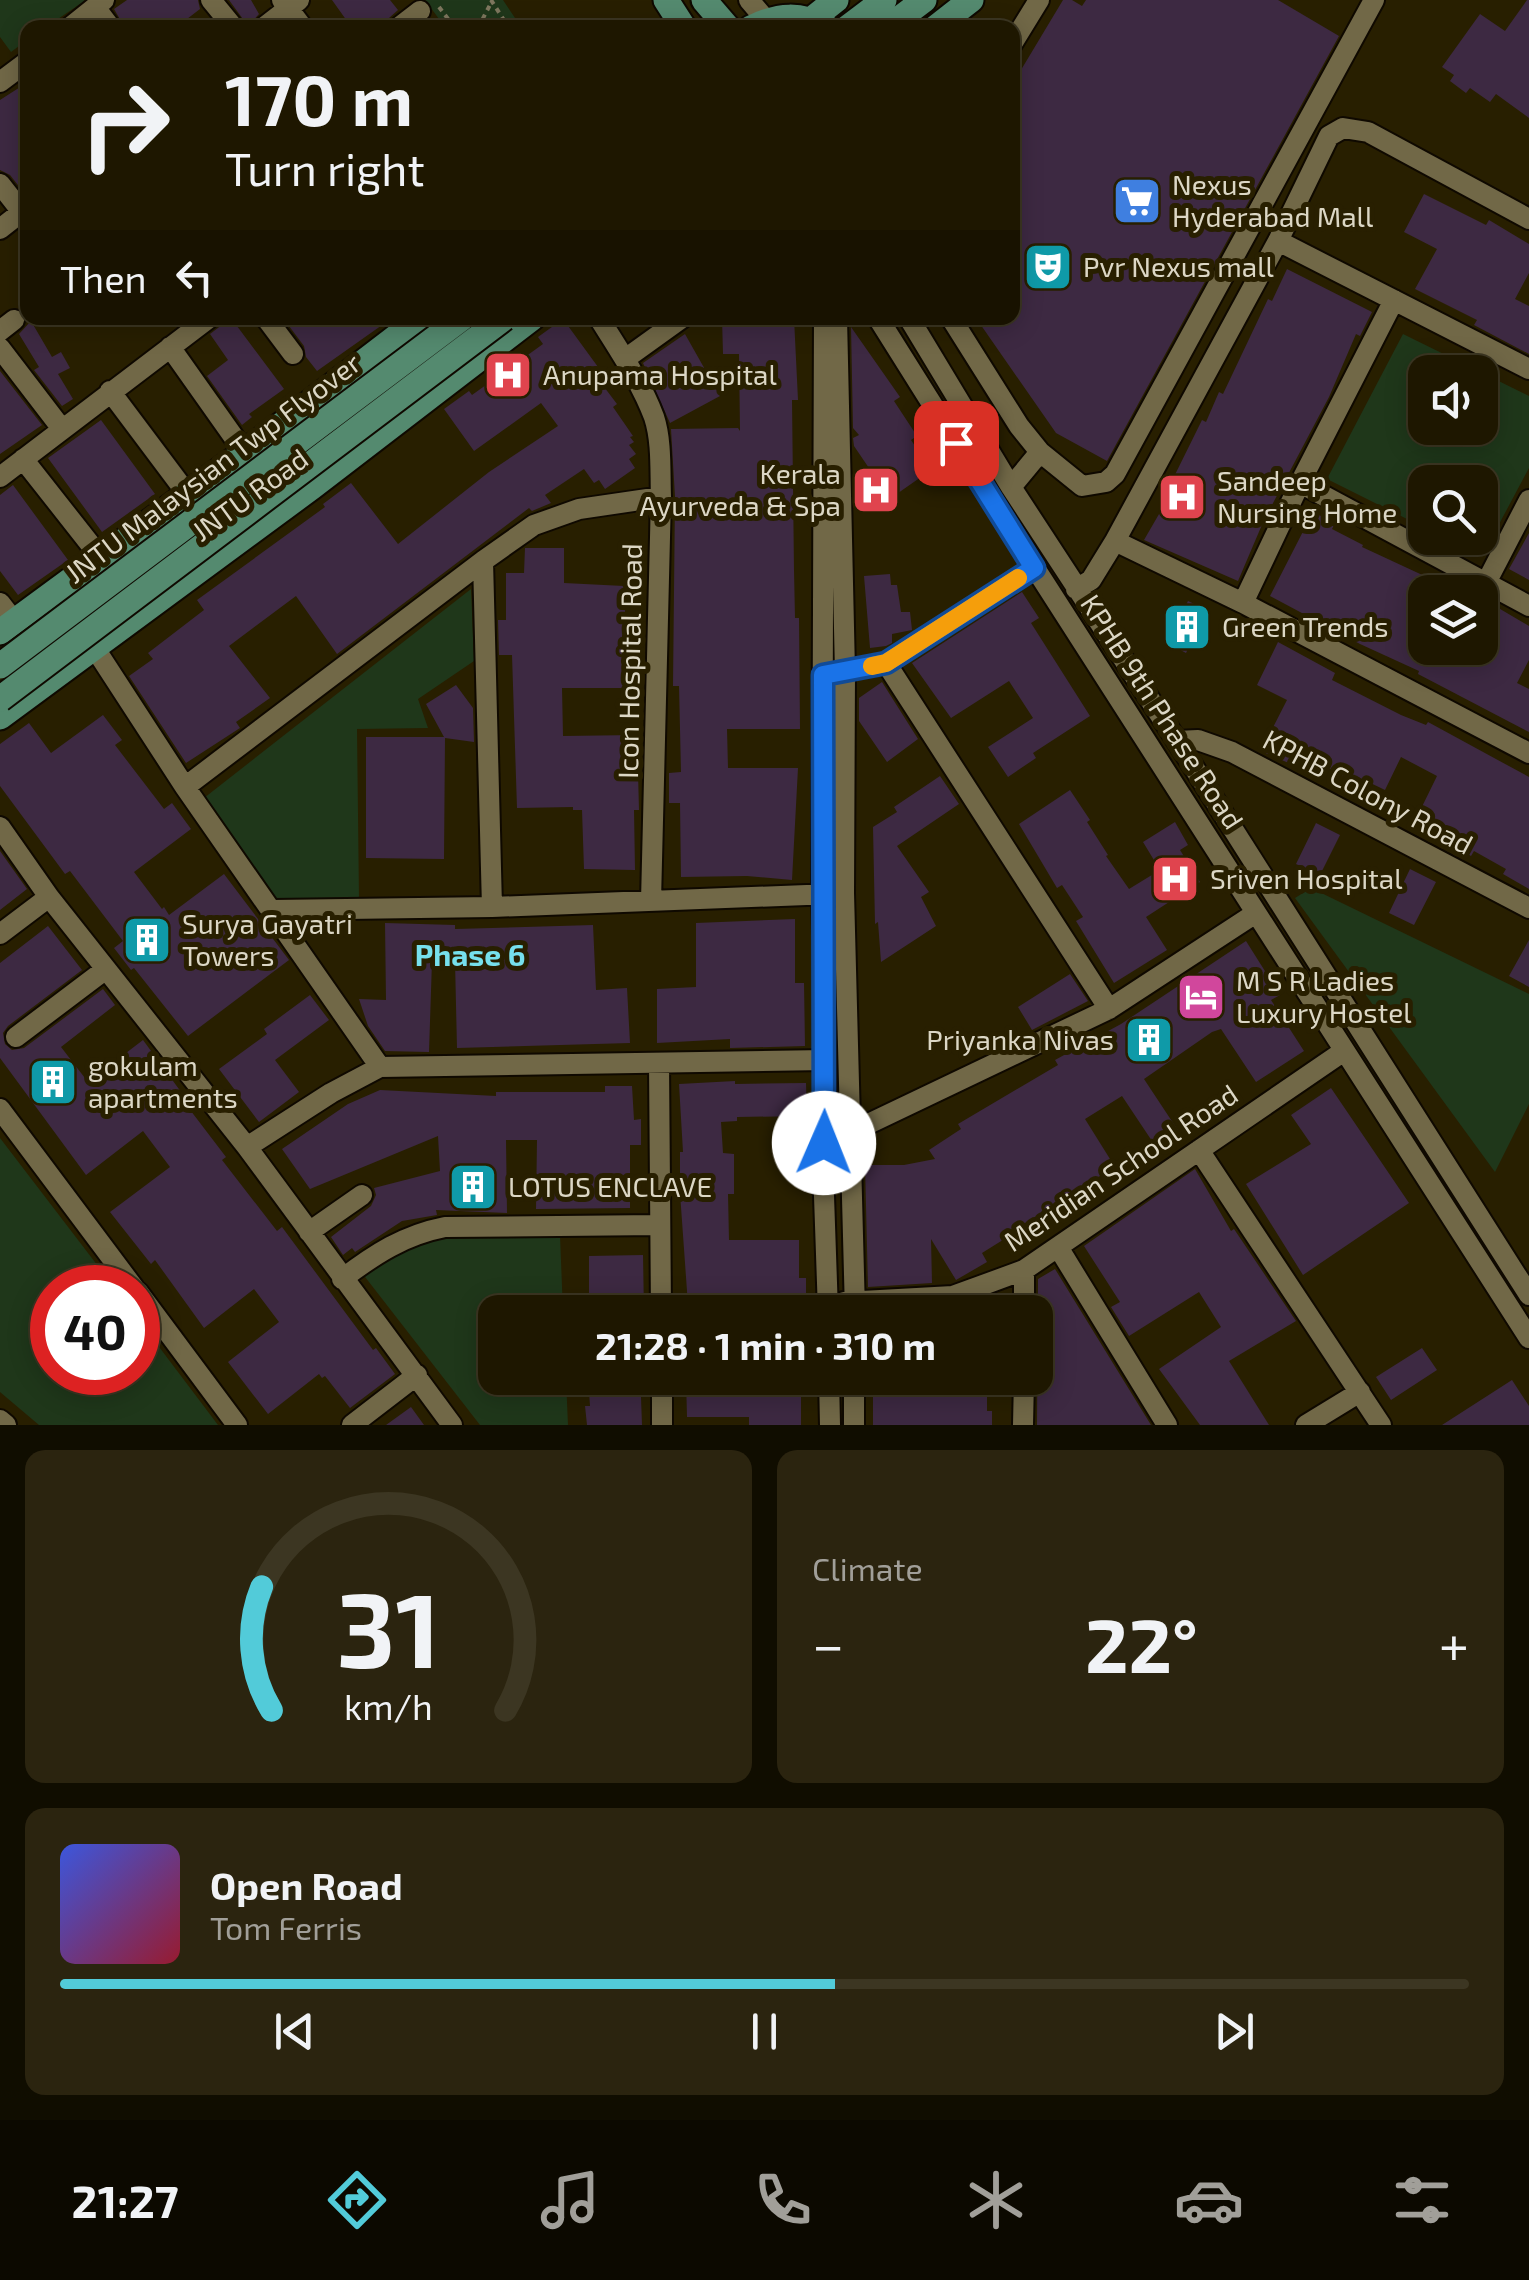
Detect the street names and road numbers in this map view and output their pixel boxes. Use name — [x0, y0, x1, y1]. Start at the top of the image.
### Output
street label: JNTU Malaysian Twp Flyover — [58, 345, 367, 589]
street label: JNTU Road — [185, 441, 314, 548]
street label: Icon Hospital Road — [610, 543, 648, 779]
street label: KPHB 9th Phase Road — [1074, 588, 1251, 835]
street label: KPHB Colony Road — [1258, 721, 1479, 861]
street label: Meridian School Road — [997, 1076, 1244, 1258]

